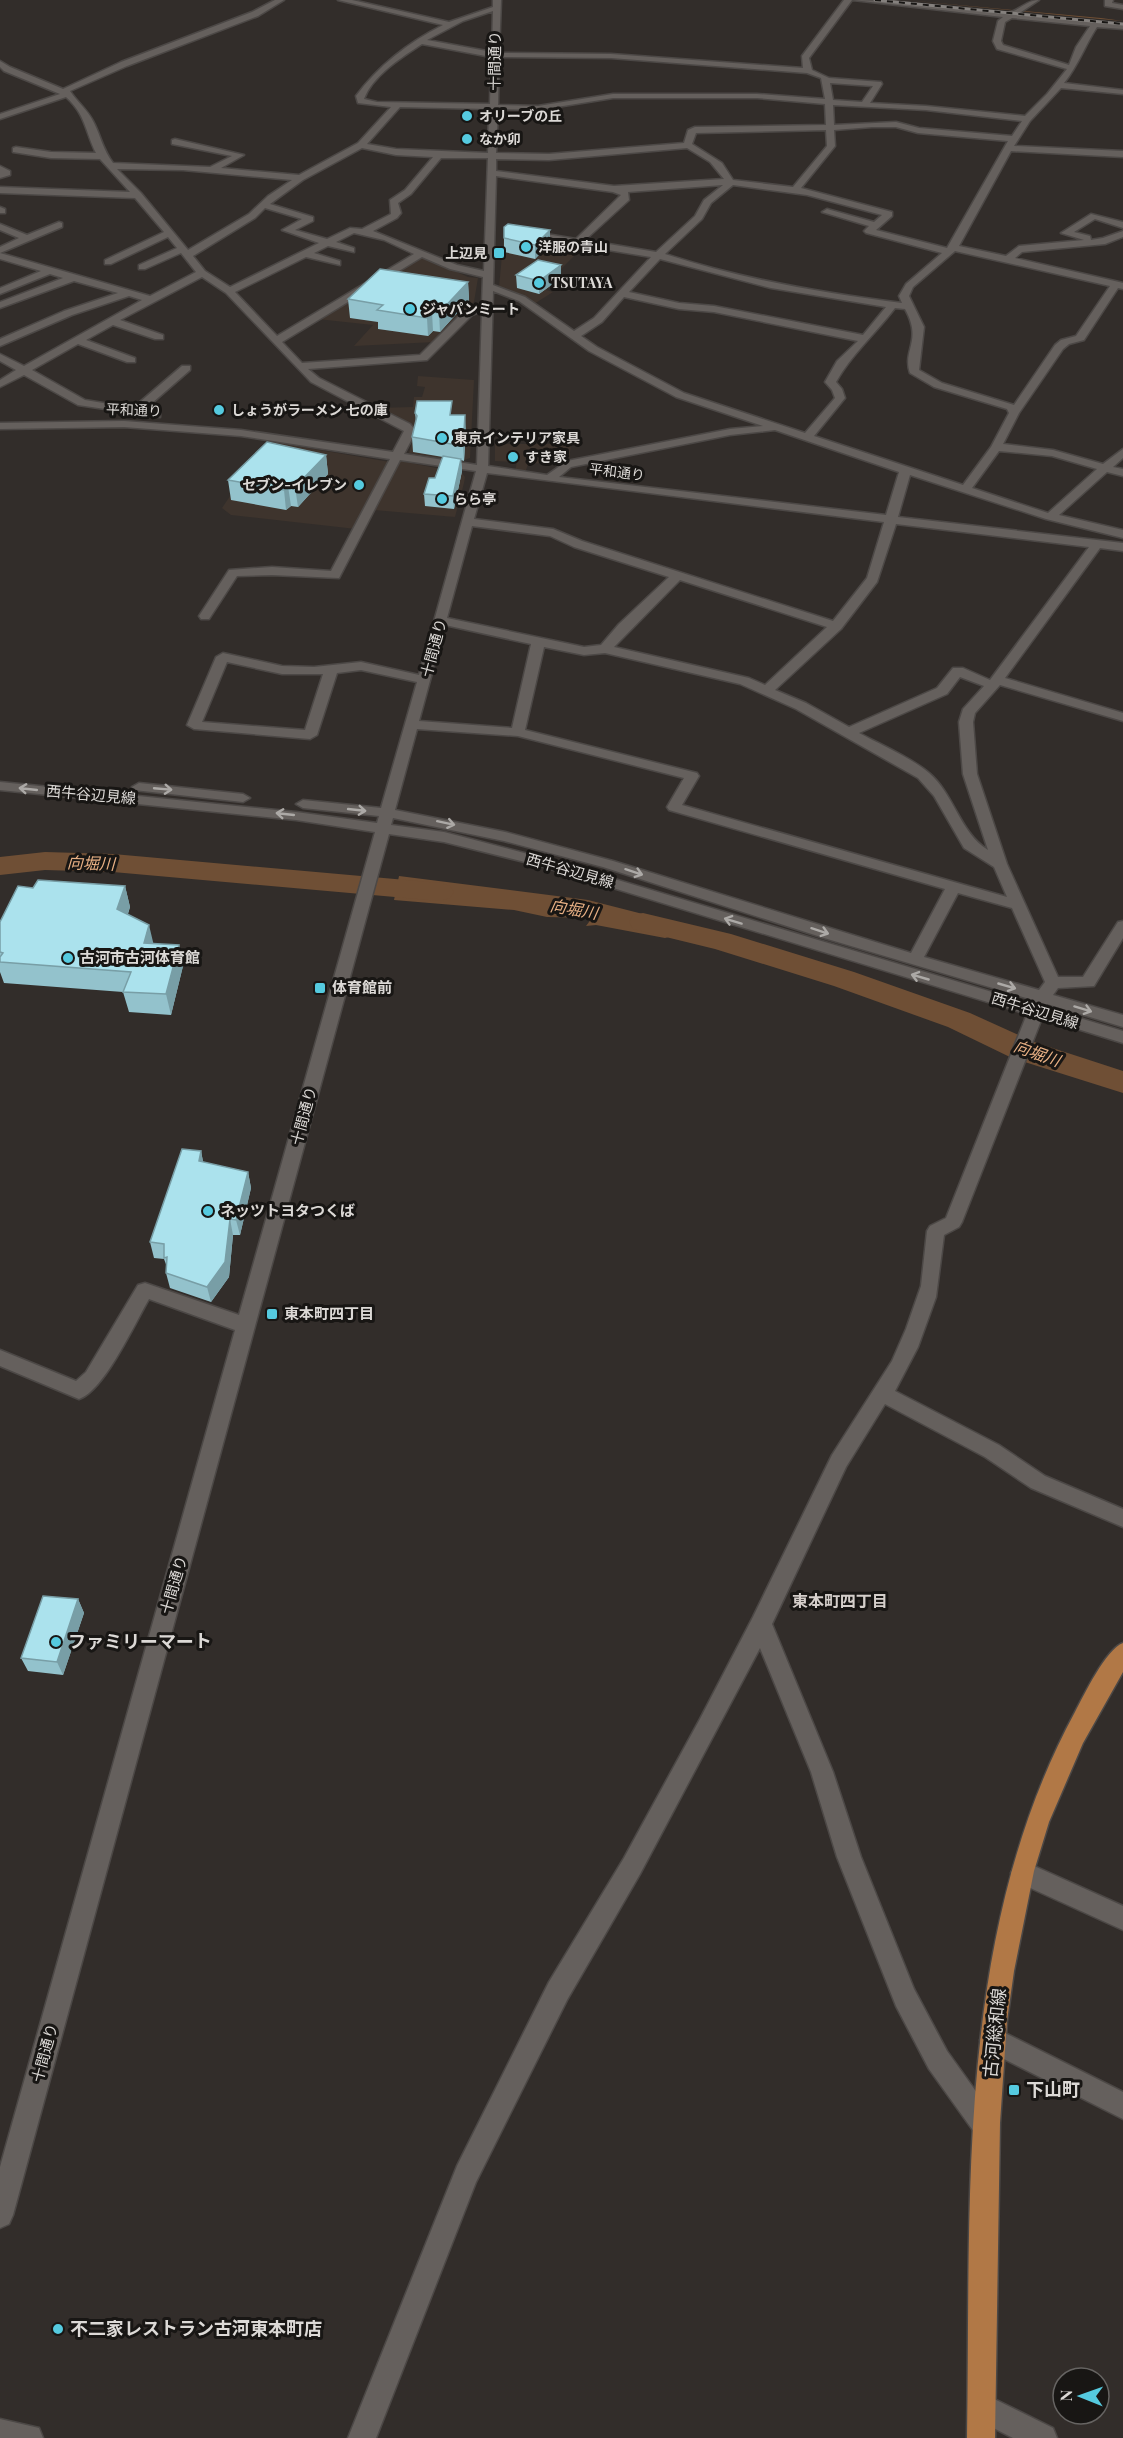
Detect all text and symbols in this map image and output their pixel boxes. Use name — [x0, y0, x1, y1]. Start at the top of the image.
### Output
street label: 十間通り — [483, 31, 505, 91]
place label: オリーブの丘 — [479, 106, 562, 125]
marker: オリーブの丘 — [460, 109, 474, 123]
place label: なか卯 — [479, 129, 521, 148]
marker: なか卯 — [460, 132, 474, 146]
place label: 洋服の青山 — [538, 237, 608, 256]
marker: 洋服の青山 — [519, 240, 533, 254]
place label: 上辺見 — [445, 243, 487, 262]
marker: 上辺見 — [492, 246, 506, 260]
place label: TSUTAYA — [551, 273, 613, 292]
marker: TSUTAYA — [532, 276, 546, 290]
place label: ジャパンミート — [422, 299, 520, 318]
marker: ジャパンミート — [403, 302, 417, 316]
street label: 平和通り — [106, 399, 162, 420]
place label: しょうがラーメン 七の庫 — [231, 400, 388, 419]
marker: しょうがラーメン 七の庫 — [212, 403, 226, 417]
place label: 東京インテリア家具 — [454, 428, 580, 447]
marker: 東京インテリア家具 — [435, 431, 449, 445]
place label: すき家 — [525, 447, 567, 466]
marker: すき家 — [506, 450, 520, 464]
street label: 平和通り — [588, 459, 646, 484]
place label: セブン-イレブン — [242, 475, 347, 494]
marker: セブン-イレブン — [352, 478, 366, 492]
place label: らら亭 — [454, 489, 496, 508]
marker: らら亭 — [435, 492, 449, 506]
street label: 十間通り — [416, 616, 450, 679]
street label: 西牛谷辺見線 — [45, 780, 137, 808]
one-way arrow — [19, 783, 38, 794]
one-way arrow — [152, 784, 172, 795]
one-way arrow — [346, 805, 366, 816]
one-way arrow — [275, 809, 295, 820]
one-way arrow — [436, 818, 455, 830]
street label: 西牛谷辺見線 — [524, 848, 616, 892]
water label: 向堀川 — [67, 851, 117, 874]
one-way arrow — [624, 868, 643, 879]
water label: 向堀川 — [549, 894, 602, 923]
one-way arrow — [724, 915, 743, 926]
one-way arrow — [810, 926, 829, 937]
place label: 古河市古河体育館 — [80, 947, 200, 967]
marker: 古河市古河体育館 — [61, 951, 75, 965]
one-way arrow — [911, 971, 930, 982]
place label: 体育館前 — [332, 977, 392, 997]
marker: 体育館前 — [313, 981, 327, 995]
one-way arrow — [997, 981, 1016, 992]
street label: 西牛谷辺見線 — [989, 987, 1081, 1033]
one-way arrow — [1073, 1004, 1092, 1015]
water label: 向堀川 — [1011, 1034, 1065, 1071]
street label: 十間通り — [286, 1084, 320, 1147]
place label: ネッツトヨタつくば — [220, 1200, 355, 1220]
marker: ネッツトヨタつくば — [201, 1204, 215, 1218]
place label: 東本町四丁目 — [284, 1303, 374, 1323]
marker: 東本町四丁目 — [265, 1307, 279, 1321]
street label: 十間通り — [155, 1553, 191, 1616]
district label: 東本町四丁目 — [792, 1590, 888, 1611]
place label: ファミリーマート — [68, 1629, 212, 1653]
marker: ファミリーマート — [49, 1635, 63, 1649]
street label: 古河総和線 — [977, 1987, 1011, 2079]
street label: 十間通り — [27, 2021, 61, 2084]
place label: 下山町 — [1026, 2077, 1080, 2101]
marker: 下山町 — [1007, 2083, 1021, 2097]
place label: 不二家レストラン古河東本町店 — [70, 2316, 322, 2340]
marker: 不二家レストラン古河東本町店 — [51, 2322, 65, 2336]
north arrow — [1051, 2366, 1111, 2426]
text: N — [1055, 2389, 1076, 2402]

